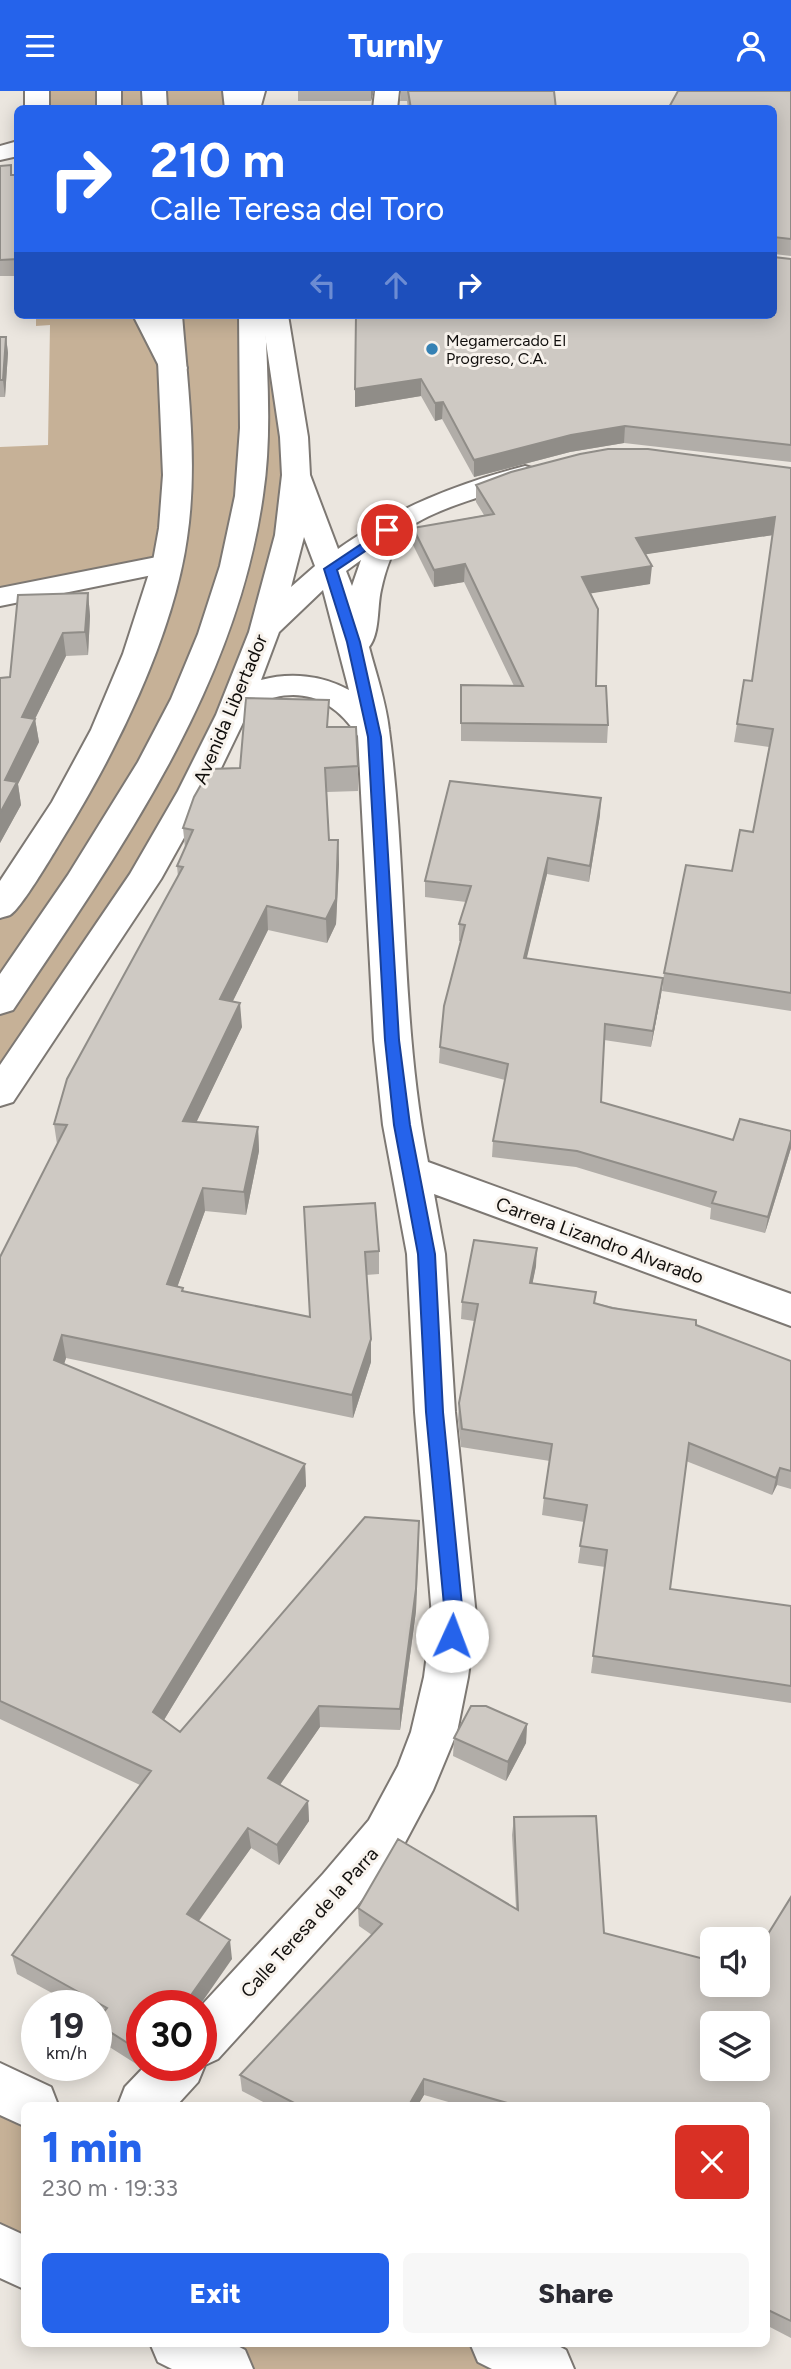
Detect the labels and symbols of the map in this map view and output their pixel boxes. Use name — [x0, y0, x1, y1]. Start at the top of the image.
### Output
place label: Megamercado El Progreso, C.A. — [446, 331, 566, 368]
marker: Megamercado El Progreso, C.A. — [424, 341, 440, 357]
pin — [357, 500, 417, 560]
street label: Avenida Libertador — [188, 630, 273, 788]
street label: Carrera Lizandro Alvarado — [493, 1192, 707, 1289]
position arrow — [415, 1599, 489, 1673]
street label: Calle Teresa de la Parra — [236, 1842, 383, 2002]
speed limit sign: 30 — [126, 1990, 217, 2081]

